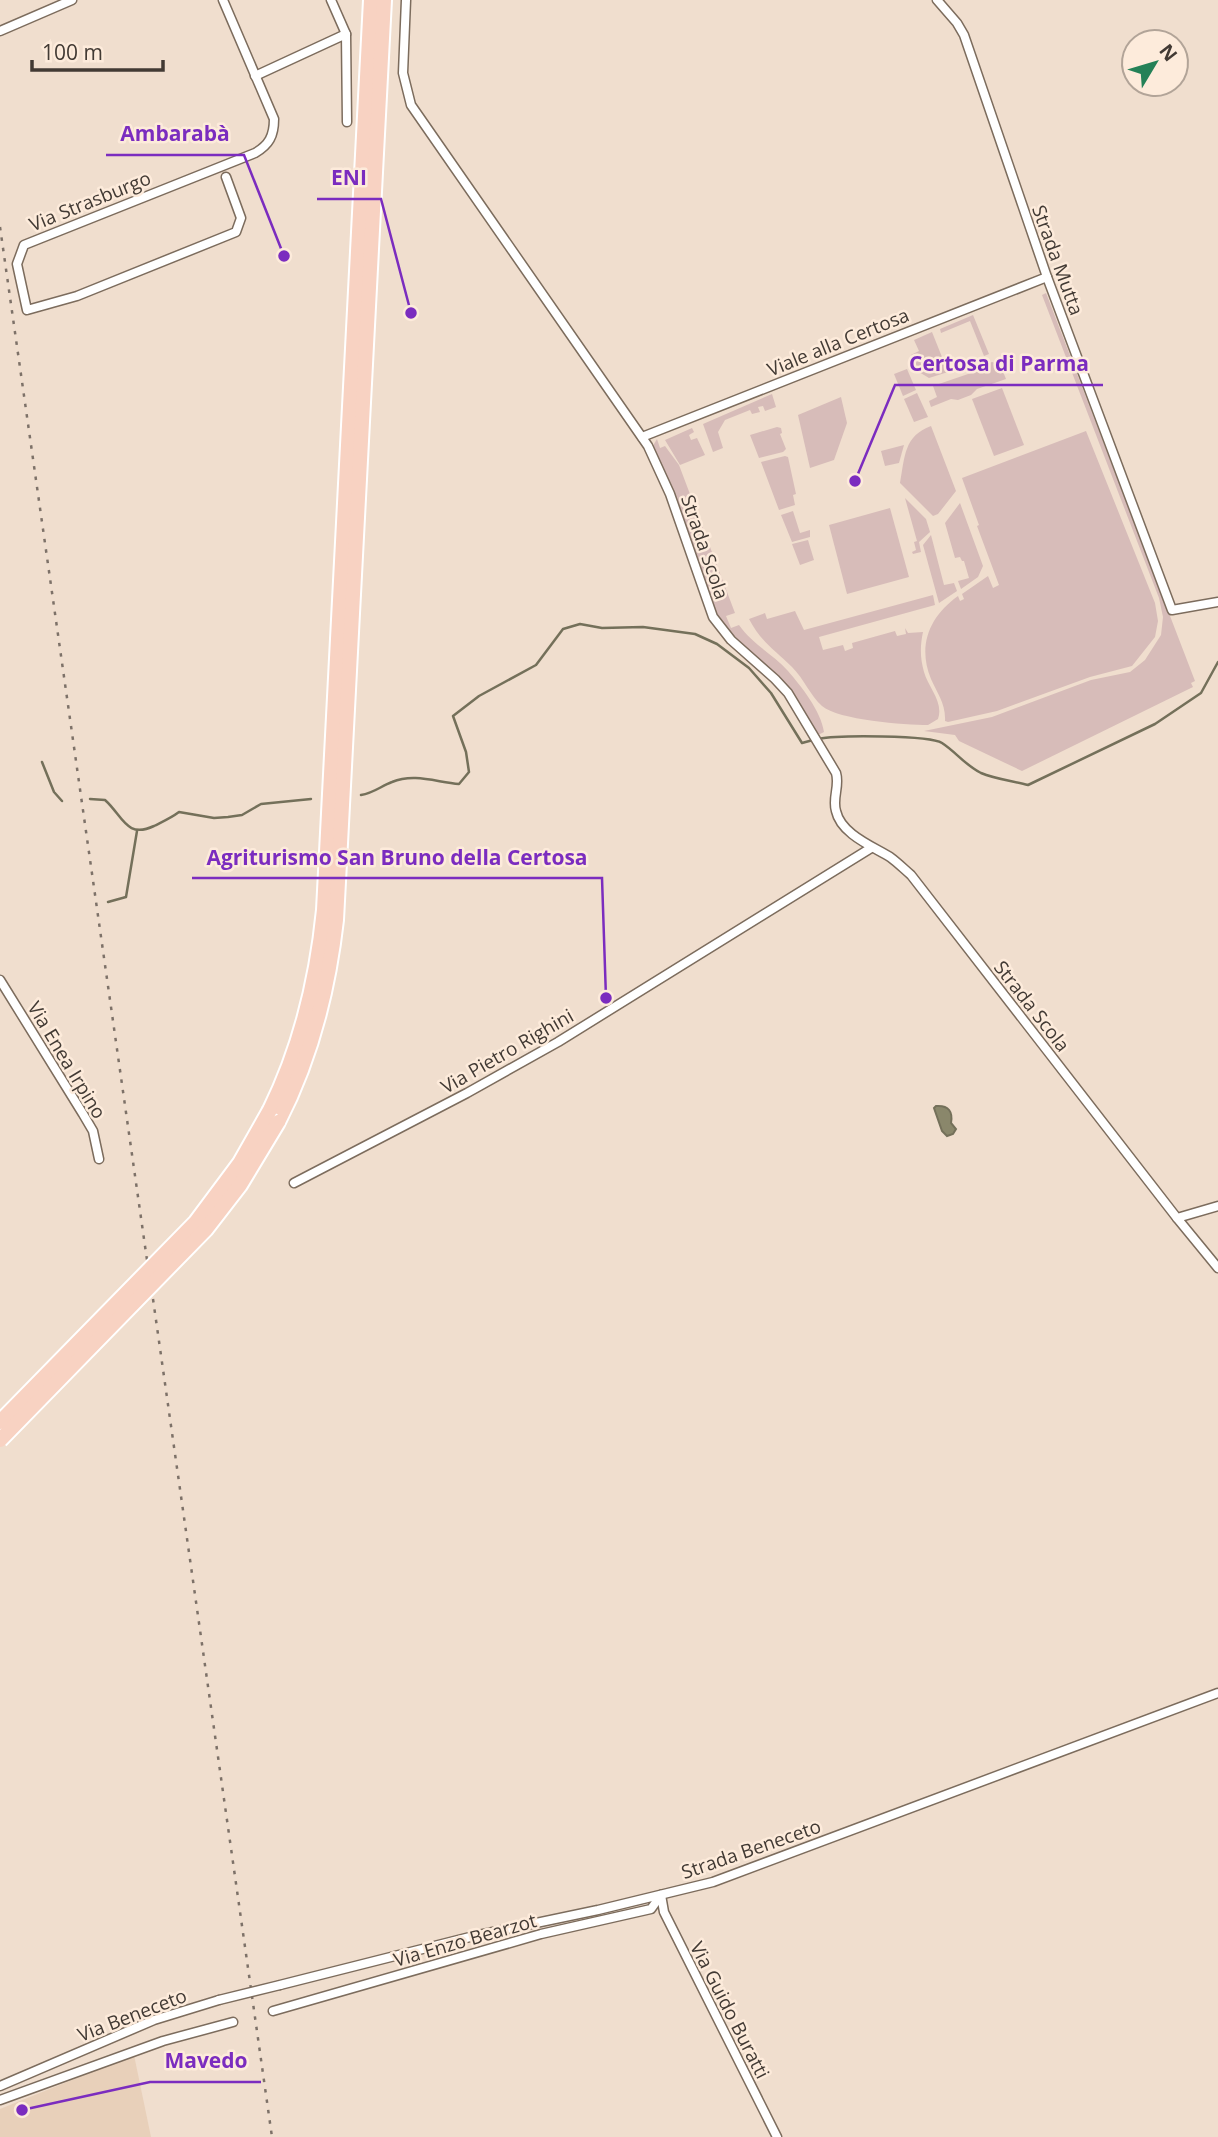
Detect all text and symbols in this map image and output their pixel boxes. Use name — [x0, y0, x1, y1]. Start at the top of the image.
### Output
scale bar — [32, 28, 163, 72]
north arrow — [1120, 28, 1190, 98]
text: 100 m — [42, 38, 103, 66]
text: N — [1153, 38, 1183, 67]
callout: Ambarabà — [106, 113, 244, 155]
text: Ambarabà — [120, 119, 230, 147]
callout: ENI — [317, 157, 381, 199]
text: ENI — [331, 163, 367, 191]
street label: Via Strasburgo — [25, 165, 155, 237]
street label: Strada Mutta — [1026, 201, 1090, 319]
street label: Viale alla Certosa — [763, 302, 913, 382]
callout: Certosa di Parma — [895, 343, 1103, 385]
text: Certosa di Parma — [909, 349, 1089, 377]
street label: Strada Scola — [675, 491, 735, 603]
callout: Agriturismo San Bruno della Certosa — [192, 836, 602, 878]
text: Agriturismo San Bruno della Certosa — [206, 843, 588, 871]
street label: Strada Scola — [988, 955, 1076, 1057]
street label: Via Enea Irpino — [22, 996, 112, 1124]
street label: Via Pietro Righini — [436, 1002, 578, 1100]
street label: Strada Beneceto — [678, 1813, 824, 1885]
street label: Via Enzo Bearzot — [391, 1907, 540, 1973]
street label: Via Guido Buratti — [684, 1937, 776, 2083]
street label: Via Beneceto — [74, 1982, 190, 2048]
callout: Mavedo — [150, 2040, 261, 2082]
text: Mavedo — [164, 2046, 248, 2074]

